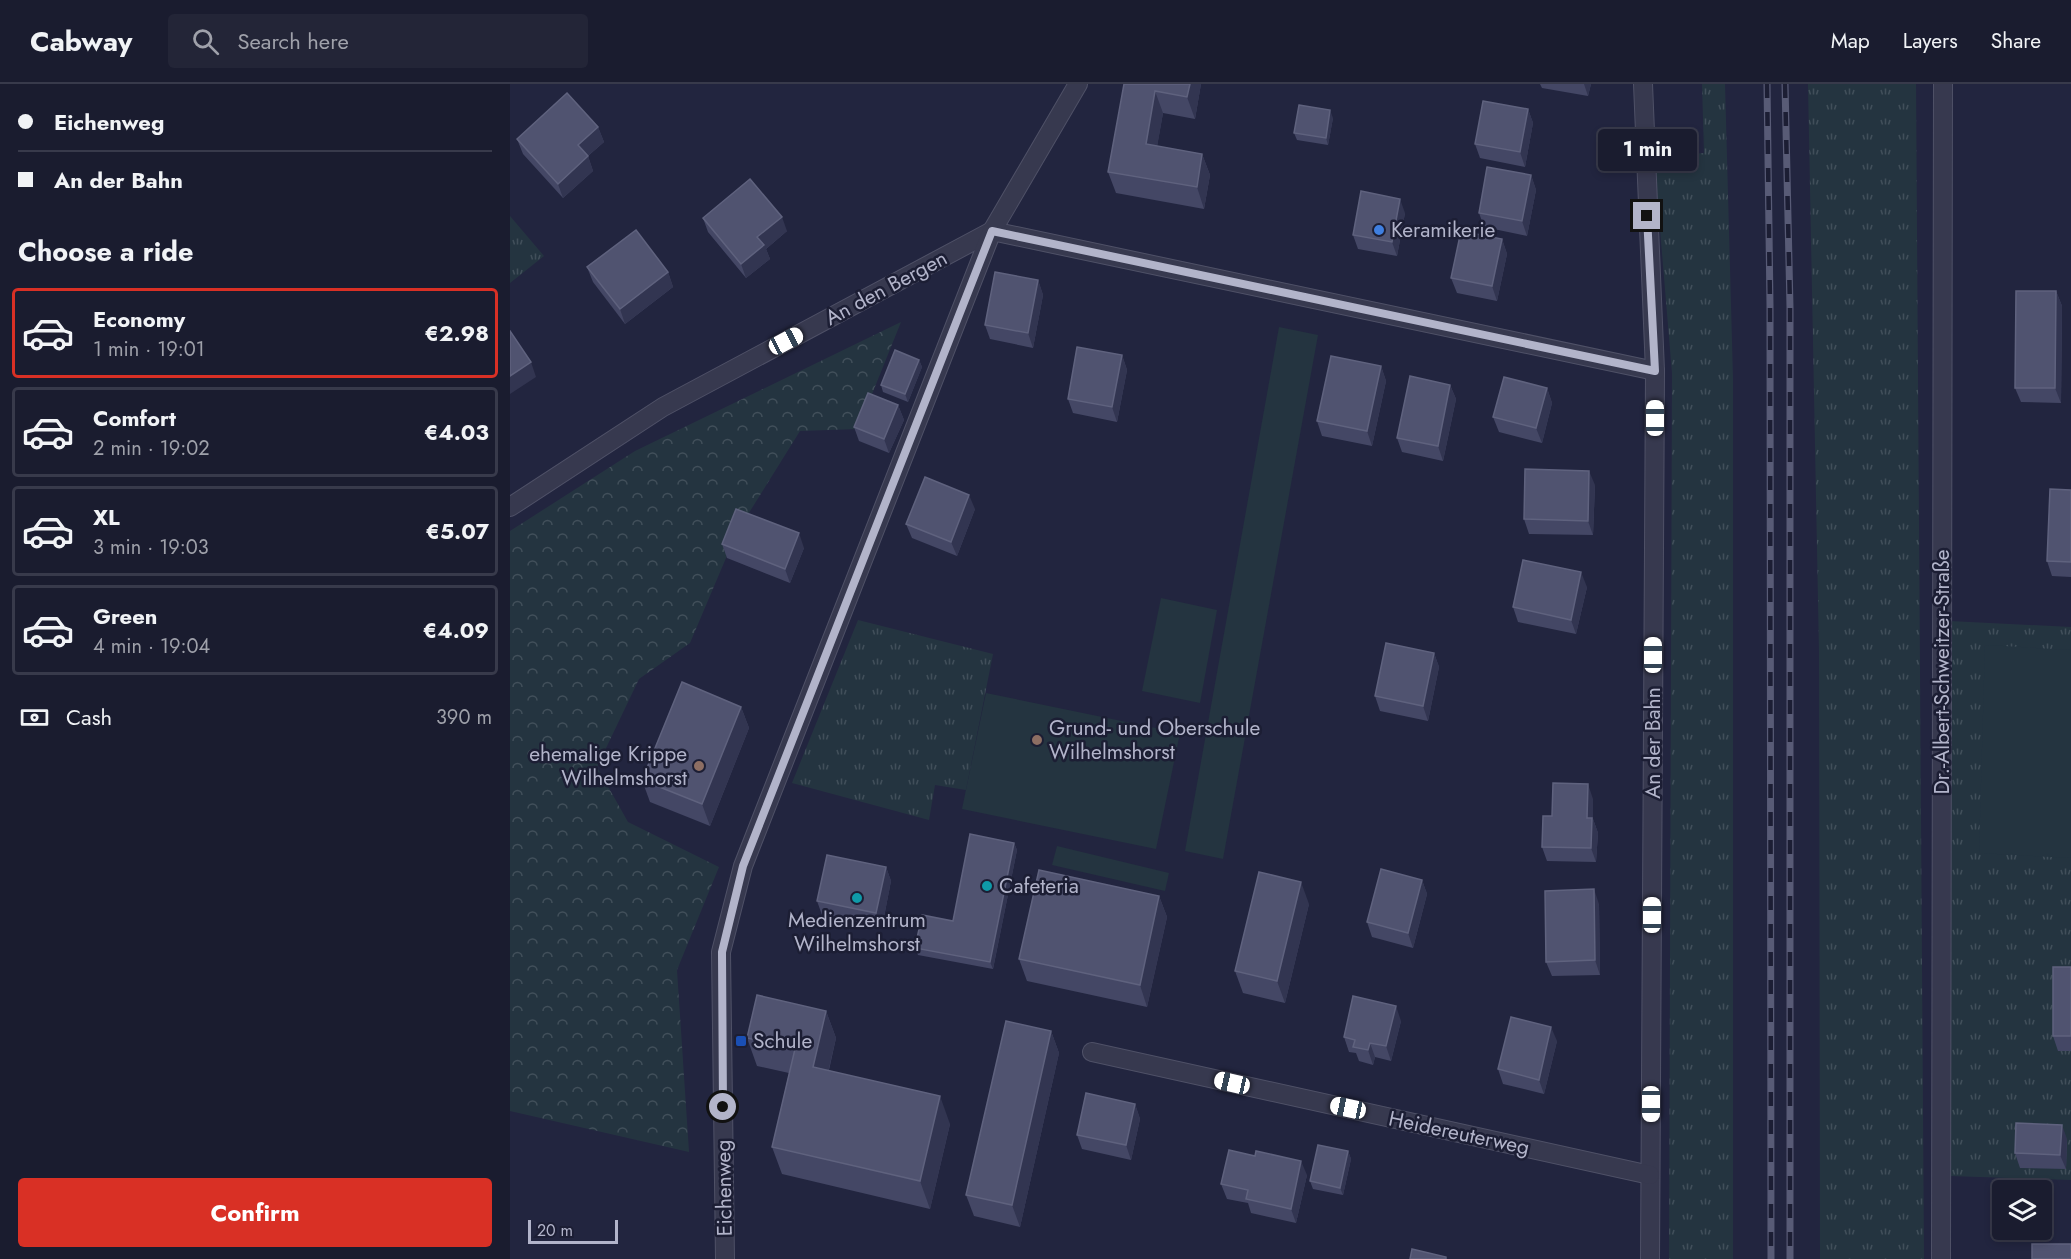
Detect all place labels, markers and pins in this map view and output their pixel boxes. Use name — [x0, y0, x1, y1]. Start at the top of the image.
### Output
place label: Keramikerie — [1391, 215, 1496, 245]
marker: Keramikerie — [1372, 223, 1386, 237]
place label: Grund- und Oberschule Wilhelmshorst — [1049, 713, 1260, 767]
marker: Grund- und Oberschule Wilhelmshorst — [1030, 733, 1044, 747]
place label: ehemalige Krippe Wilhelmshorst — [529, 739, 687, 793]
marker: ehemalige Krippe Wilhelmshorst — [692, 759, 706, 773]
place label: Cafeteria — [999, 871, 1079, 901]
marker: Cafeteria — [980, 879, 994, 893]
marker: Medienzentrum Wilhelmshorst — [850, 891, 864, 905]
place label: Medienzentrum Wilhelmshorst — [788, 905, 926, 959]
place label: Schule — [753, 1026, 812, 1056]
marker: Schule — [734, 1034, 748, 1048]

